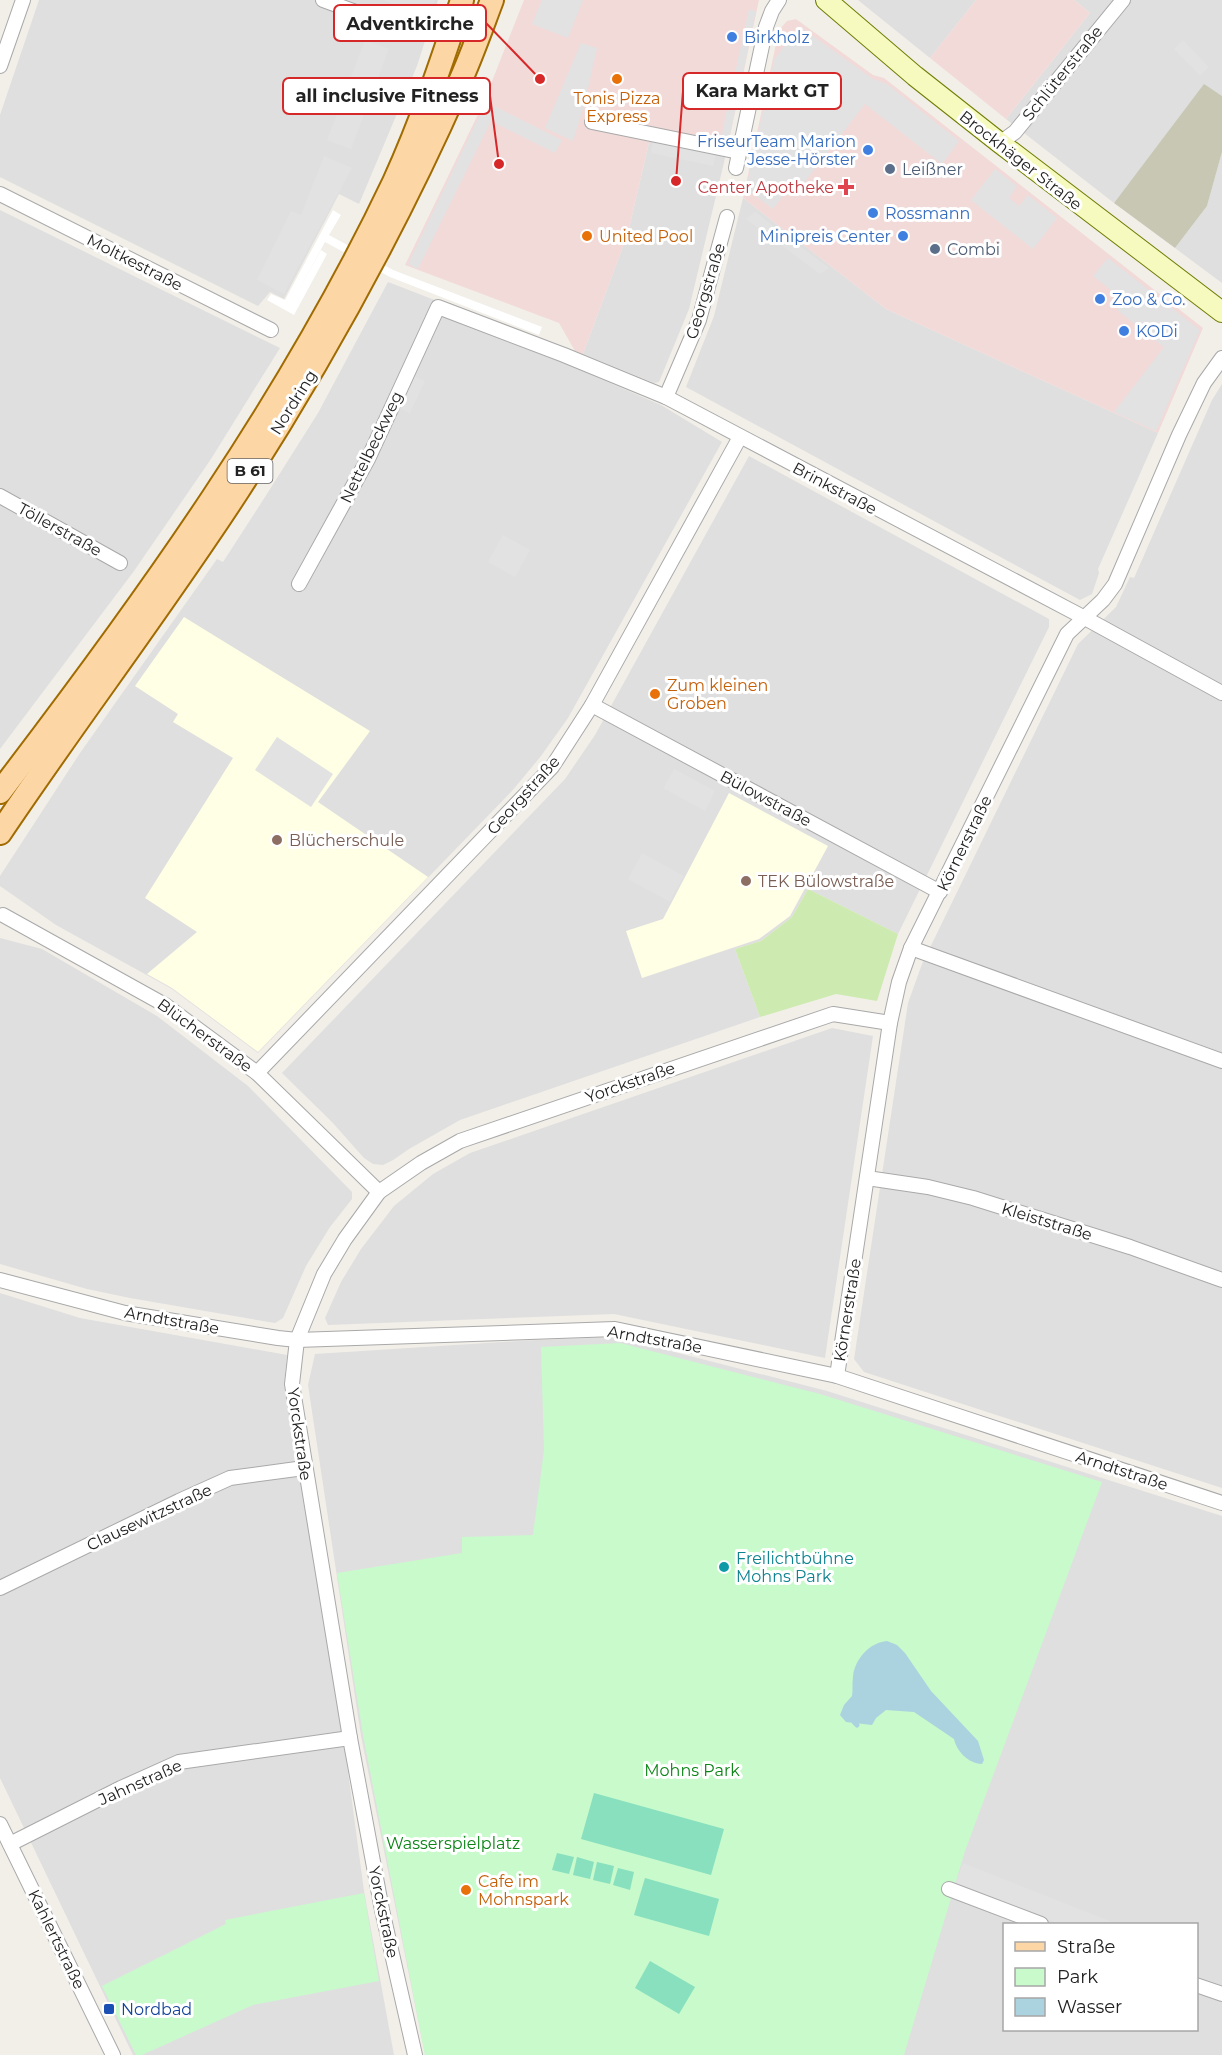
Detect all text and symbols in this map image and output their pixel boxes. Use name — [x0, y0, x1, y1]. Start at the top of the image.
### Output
callout: Adventkirche — [334, 5, 486, 41]
text: Adventkirche — [345, 13, 474, 35]
street label: Schlüterstraße — [1018, 22, 1106, 125]
place label: Birkholz — [744, 28, 810, 47]
marker: Birkholz — [725, 30, 739, 44]
marker: Tonis Pizza Express — [610, 72, 624, 86]
callout: Kara Markt GT — [683, 73, 841, 109]
callout: all inclusive Fitness — [283, 78, 490, 114]
text: Kara Markt GT — [695, 80, 829, 102]
text: all inclusive Fitness — [296, 85, 479, 107]
place label: Tonis Pizza Express — [573, 89, 661, 126]
street label: Brockhäger Straße — [956, 107, 1086, 214]
place label: FriseurTeam Marion Jesse-Hörster — [697, 132, 856, 169]
marker: FriseurTeam Marion Jesse-Hörster — [861, 143, 875, 157]
place label: Leißner — [902, 160, 963, 179]
marker: Leißner — [883, 162, 897, 176]
place label: Center Apotheke — [698, 178, 834, 197]
marker: Center Apotheke — [839, 180, 853, 194]
place label: Rossmann — [885, 204, 970, 223]
marker: Rossmann — [866, 206, 880, 220]
place label: United Pool — [599, 227, 693, 246]
place label: Minipreis Center — [760, 227, 891, 246]
marker: United Pool — [580, 229, 594, 243]
marker: Minipreis Center — [896, 229, 910, 243]
street label: Moltkestraße — [84, 230, 186, 295]
place label: Combi — [947, 240, 1000, 259]
street label: Georgstraße — [682, 241, 729, 341]
marker: Combi — [928, 242, 942, 256]
place label: Zoo & Co. — [1112, 290, 1186, 309]
marker: Zoo & Co. — [1093, 292, 1107, 306]
place label: KODi — [1136, 322, 1178, 341]
marker: KODi — [1117, 324, 1131, 338]
street label: Nordring — [266, 366, 321, 438]
street label: Nettelbeckweg — [336, 388, 407, 506]
street label: Brinkstraße — [789, 458, 880, 519]
road number: B 61 — [228, 459, 272, 483]
street label: Töllerstraße — [15, 499, 105, 560]
place label: Zum kleinen Groben — [667, 676, 768, 713]
marker: Zum kleinen Groben — [648, 687, 662, 701]
street label: Georgstraße — [483, 752, 564, 839]
street label: Bülowstraße — [717, 766, 815, 830]
street label: Körnerstraße — [933, 792, 996, 894]
place label: Blücherschule — [289, 831, 404, 850]
marker: Blücherschule — [270, 833, 284, 847]
place label: TEK Bülowstraße — [758, 872, 894, 891]
marker: TEK Bülowstraße — [739, 874, 753, 888]
street label: Blücherstraße — [154, 995, 256, 1076]
street label: Yorckstraße — [583, 1058, 677, 1107]
street label: Kleiststraße — [999, 1199, 1094, 1244]
street label: Körnerstraße — [830, 1257, 865, 1363]
street label: Arndtstraße — [123, 1303, 221, 1338]
street label: Arndtstraße — [606, 1322, 704, 1357]
street label: Yorckstraße — [284, 1386, 315, 1482]
street label: Arndtstraße — [1073, 1447, 1170, 1494]
street label: Clausewitzstraße — [84, 1480, 215, 1555]
place label: Freilichtbühne Mohns Park — [736, 1549, 854, 1586]
marker: Freilichtbühne Mohns Park — [717, 1560, 731, 1574]
street label: Jahnstraße — [95, 1756, 185, 1810]
park label: Mohns Park — [644, 1761, 740, 1780]
park label: Wasserspielplatz — [386, 1834, 520, 1853]
street label: Yorckstraße — [364, 1864, 403, 1960]
place label: Cafe im Mohnspark — [478, 1872, 569, 1909]
marker: Cafe im Mohnspark — [459, 1883, 473, 1897]
street label: Kahlertstraße — [24, 1886, 89, 1992]
legend — [1003, 1923, 1198, 2031]
text: Straße — [1057, 1936, 1116, 1958]
text: Park — [1057, 1966, 1098, 1988]
text: Wasser — [1057, 1996, 1122, 2018]
place label: Nordbad — [121, 2000, 192, 2019]
marker: Nordbad — [102, 2002, 116, 2016]

